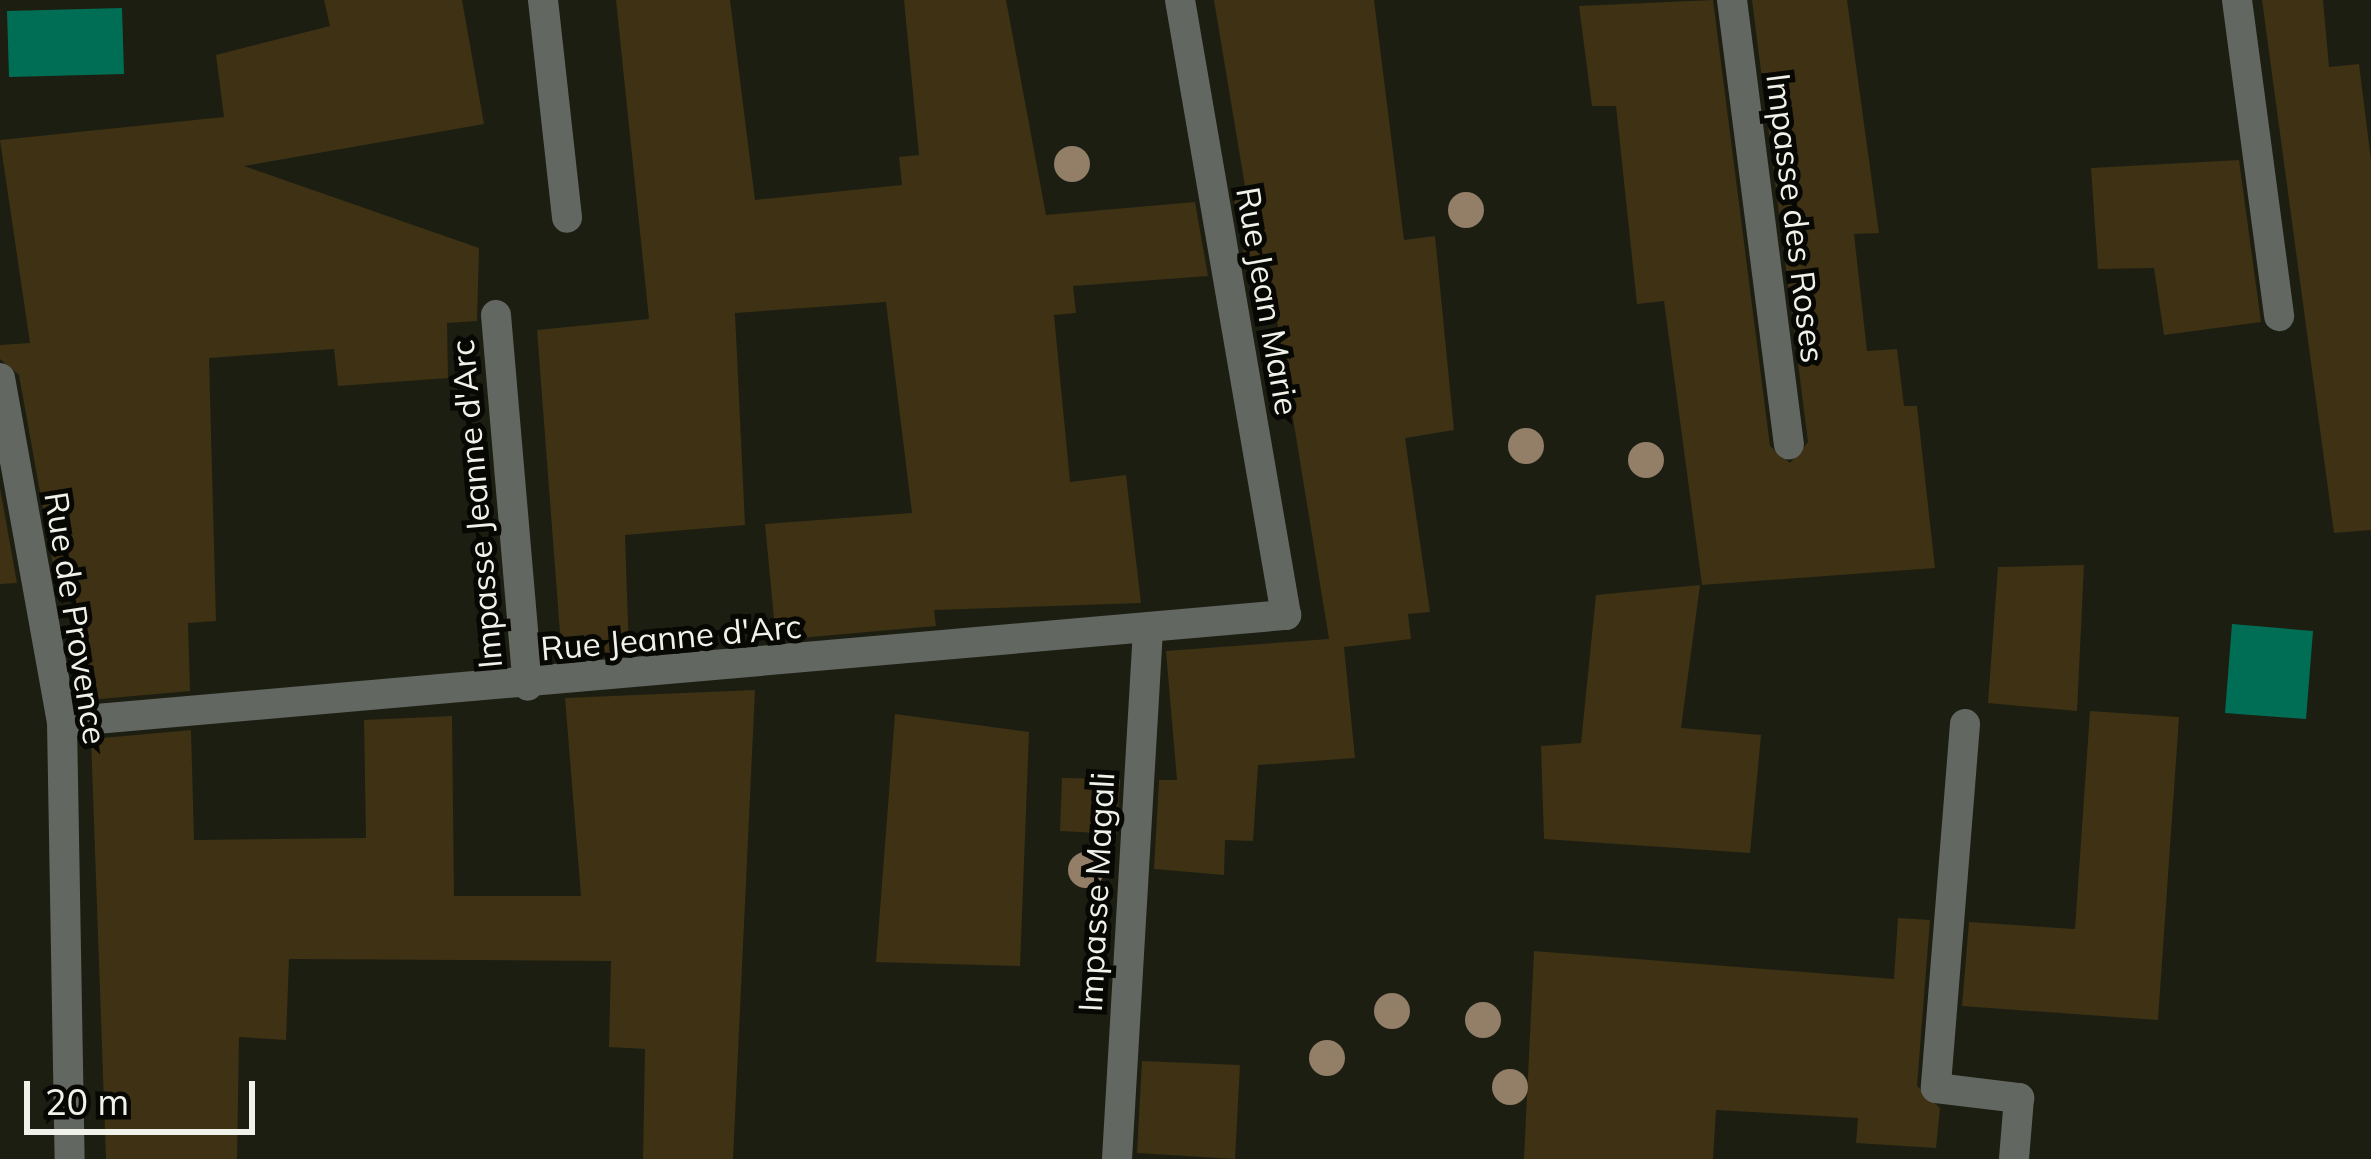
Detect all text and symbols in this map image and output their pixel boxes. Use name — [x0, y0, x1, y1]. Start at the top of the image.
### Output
street label: Impasse des Roses — [1759, 71, 1833, 365]
street label: Rue Jean Marie — [1228, 184, 1308, 418]
street label: Impasse Jeanne d'Arc — [442, 338, 510, 670]
street label: Rue de Provence — [37, 489, 115, 747]
street label: Rue Jeanne d'Arc — [539, 606, 803, 668]
street label: Impasse Magali — [1070, 771, 1122, 1013]
scale bar — [30, 1057, 261, 1131]
text: 20 m — [45, 1079, 129, 1124]

